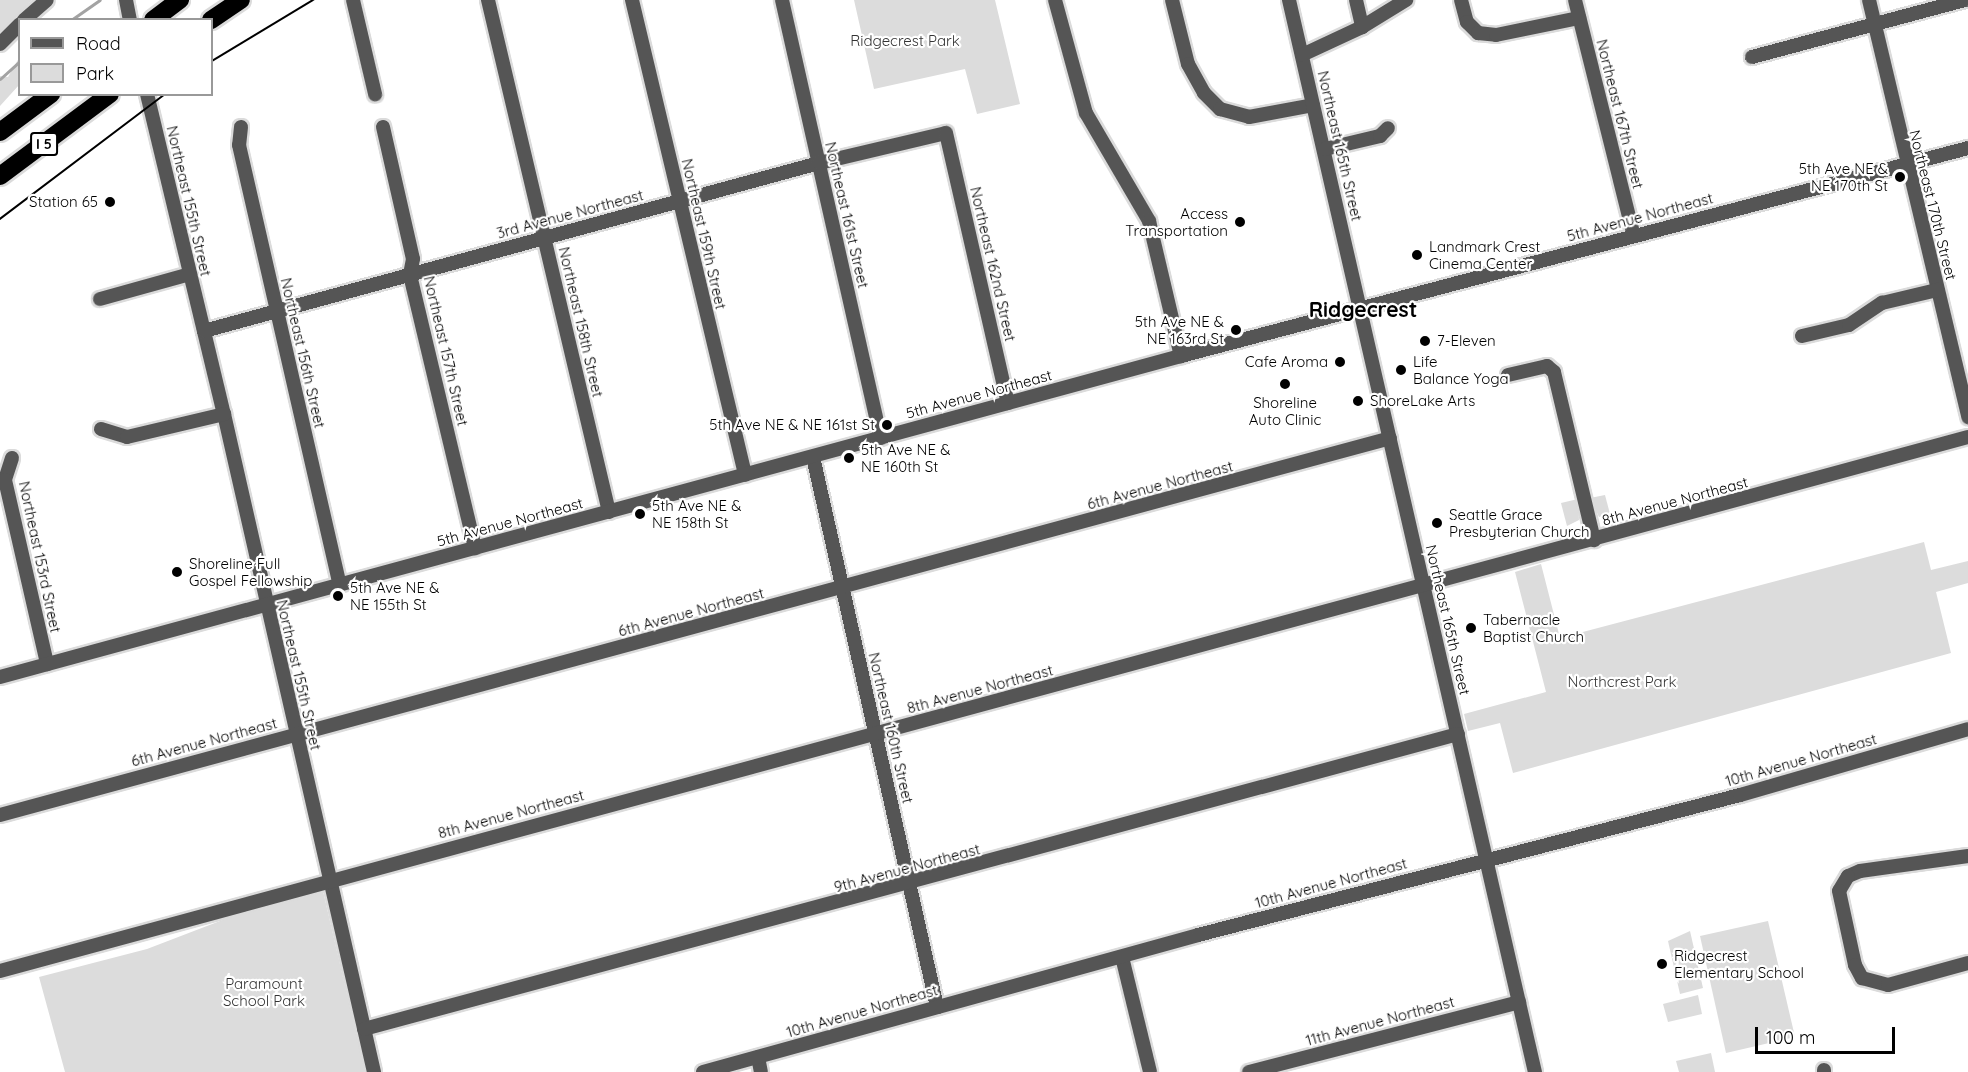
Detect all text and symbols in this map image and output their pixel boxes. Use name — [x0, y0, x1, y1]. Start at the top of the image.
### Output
legend — [18, 18, 213, 96]
text: Road — [76, 32, 121, 55]
park label: Ridgecrest Park — [850, 32, 960, 50]
street label: Northeast 167th Street — [1593, 37, 1647, 191]
text: Park — [76, 62, 114, 85]
street label: Northeast 165th Street — [1314, 69, 1366, 223]
street label: Northeast 155th Street — [163, 124, 215, 278]
street label: Northeast 170th Street — [1906, 128, 1960, 282]
road number: I 5 — [29, 133, 59, 155]
street label: Northeast 161st Street — [821, 140, 873, 290]
street label: Northeast 159th Street — [678, 157, 730, 311]
place label: 5th Ave NE & NE 170th St — [1799, 159, 1888, 194]
marker: 5th Ave NE & NE 170th St — [1893, 170, 1907, 184]
street label: Northeast 162nd Street — [966, 185, 1020, 343]
street label: 3rd Avenue Northeast — [495, 186, 645, 242]
street label: 5th Avenue Northeast — [1565, 189, 1715, 245]
place label: Station 65 — [29, 193, 98, 211]
marker: Station 65 — [103, 195, 117, 209]
place label: Access Transportation — [1125, 204, 1228, 239]
marker: Access Transportation — [1233, 215, 1247, 229]
place label: Landmark Crest Cinema Center — [1429, 237, 1540, 272]
street label: Northeast 158th Street — [555, 245, 607, 399]
marker: Landmark Crest Cinema Center — [1410, 248, 1424, 262]
street label: Northeast 157th Street — [420, 274, 472, 428]
street label: Northeast 156th Street — [277, 276, 329, 430]
district label: Ridgecrest — [1309, 296, 1417, 322]
place label: 5th Ave NE & NE 163rd St — [1135, 312, 1224, 347]
marker: 5th Ave NE & NE 163rd St — [1229, 323, 1243, 337]
place label: 7-Eleven — [1437, 332, 1496, 350]
marker: 7-Eleven — [1418, 334, 1432, 348]
place label: Life Balance Yoga — [1413, 352, 1509, 387]
place label: Cafe Aroma — [1245, 353, 1328, 371]
marker: Cafe Aroma — [1333, 355, 1347, 369]
marker: Life Balance Yoga — [1394, 363, 1408, 377]
street label: 5th Avenue Northeast — [904, 366, 1054, 422]
marker: Shoreline Auto Clinic — [1278, 377, 1292, 391]
place label: ShoreLake Arts — [1370, 392, 1475, 410]
place label: Shoreline Auto Clinic — [1249, 393, 1321, 428]
marker: ShoreLake Arts — [1351, 394, 1365, 408]
place label: 5th Ave NE & NE 161st St — [709, 416, 875, 434]
marker: 5th Ave NE & NE 161st St — [880, 418, 894, 432]
place label: 5th Ave NE & NE 160th St — [861, 440, 950, 475]
marker: 5th Ave NE & NE 160th St — [842, 451, 856, 465]
street label: 6th Avenue Northeast — [1085, 457, 1235, 513]
street label: 8th Avenue Northeast — [1600, 473, 1750, 529]
street label: Northeast 153rd Street — [15, 480, 65, 634]
street label: 5th Avenue Northeast — [435, 494, 585, 550]
place label: 5th Ave NE & NE 158th St — [652, 496, 741, 531]
place label: Seattle Grace Presbyterian Church — [1449, 505, 1589, 540]
marker: 5th Ave NE & NE 158th St — [633, 507, 647, 521]
marker: Seattle Grace Presbyterian Church — [1430, 516, 1444, 530]
street label: Northeast 165th Street — [1422, 543, 1474, 697]
place label: Shoreline Full Gospel Fellowship — [189, 554, 312, 589]
marker: Shoreline Full Gospel Fellowship — [170, 565, 184, 579]
place label: 5th Ave NE & NE 155th St — [350, 578, 439, 613]
street label: 6th Avenue Northeast — [616, 584, 766, 640]
marker: 5th Ave NE & NE 155th St — [331, 589, 345, 603]
street label: Northeast 155th Street — [273, 598, 325, 752]
place label: Tabernacle Baptist Church — [1483, 610, 1584, 645]
marker: Tabernacle Baptist Church — [1464, 621, 1478, 635]
street label: Northeast 160th Street — [865, 651, 917, 805]
street label: 8th Avenue Northeast — [905, 661, 1055, 717]
park label: Northcrest Park — [1567, 673, 1677, 691]
street label: 6th Avenue Northeast — [129, 714, 279, 770]
street label: 10th Avenue Northeast — [1723, 730, 1879, 790]
street label: 8th Avenue Northeast — [436, 786, 586, 842]
street label: 9th Avenue Northeast — [832, 840, 982, 896]
street label: 10th Avenue Northeast — [1253, 854, 1409, 912]
place label: Ridgecrest Elementary School — [1674, 946, 1804, 981]
marker: Ridgecrest Elementary School — [1655, 957, 1669, 971]
park label: Paramount School Park — [223, 974, 305, 1009]
street label: 10th Avenue Northeast — [784, 981, 940, 1041]
street label: 11th Avenue Northeast — [1304, 992, 1456, 1050]
scale bar — [1758, 1015, 1898, 1053]
text: 100 m — [1766, 1026, 1815, 1049]

